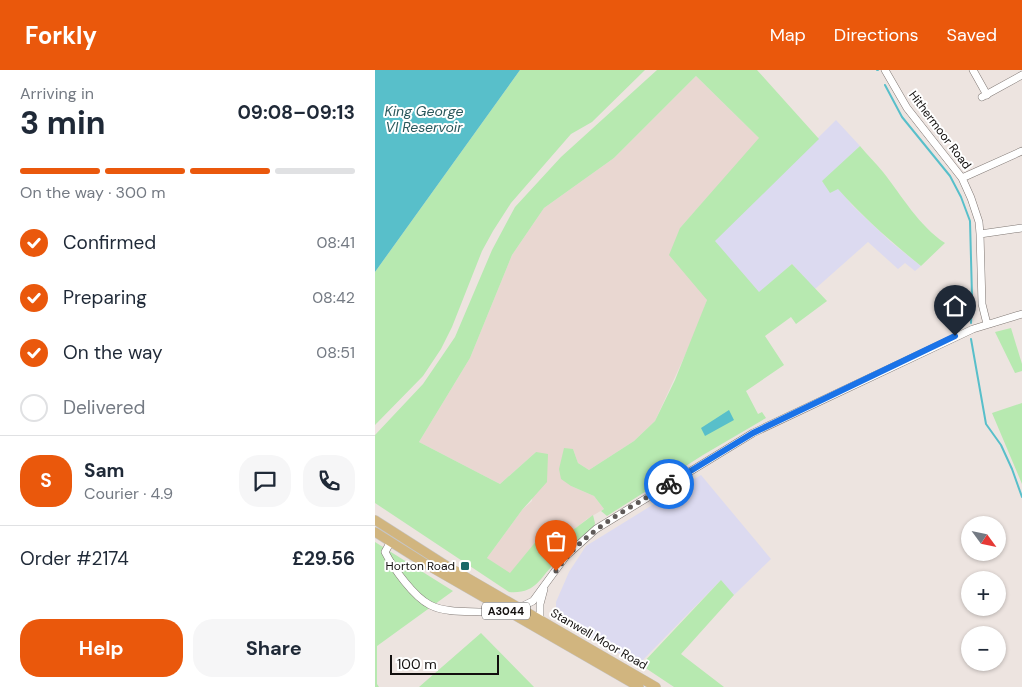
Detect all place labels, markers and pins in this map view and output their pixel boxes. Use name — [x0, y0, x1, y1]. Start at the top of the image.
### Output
pin — [934, 285, 976, 336]
pin — [535, 520, 577, 571]
place label: Horton Road — [386, 558, 455, 574]
marker: Horton Road — [459, 560, 471, 572]

